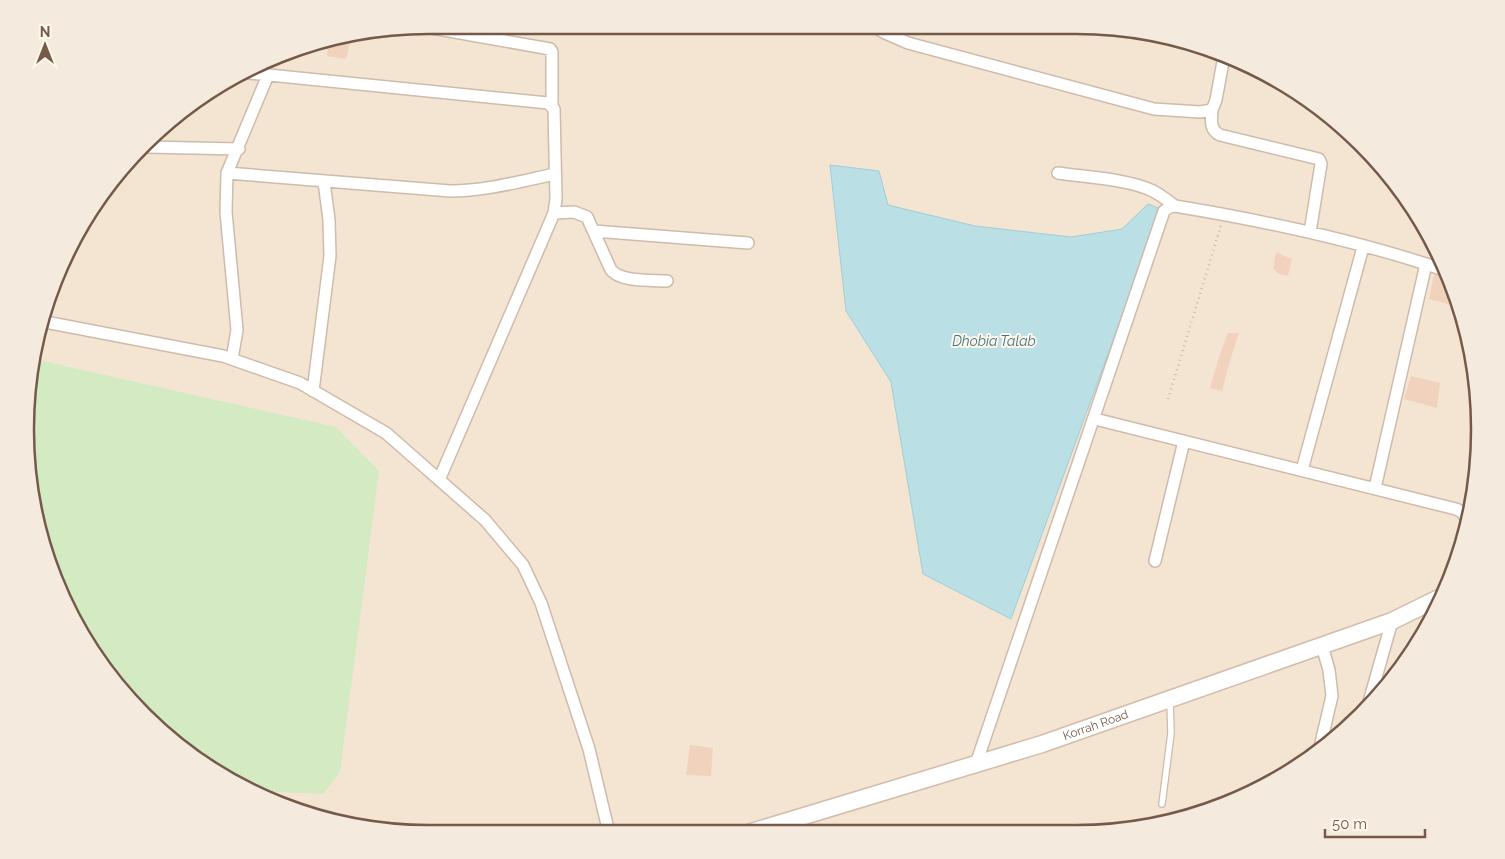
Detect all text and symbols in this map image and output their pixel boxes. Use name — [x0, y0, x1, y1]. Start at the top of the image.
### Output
north arrow — [20, 20, 70, 70]
text: N — [40, 24, 50, 40]
water label: Dhobia Talab — [952, 333, 1036, 349]
street label: Korrah Road — [1061, 707, 1130, 743]
scale bar — [1325, 806, 1425, 838]
text: 50 m — [1332, 815, 1367, 833]

